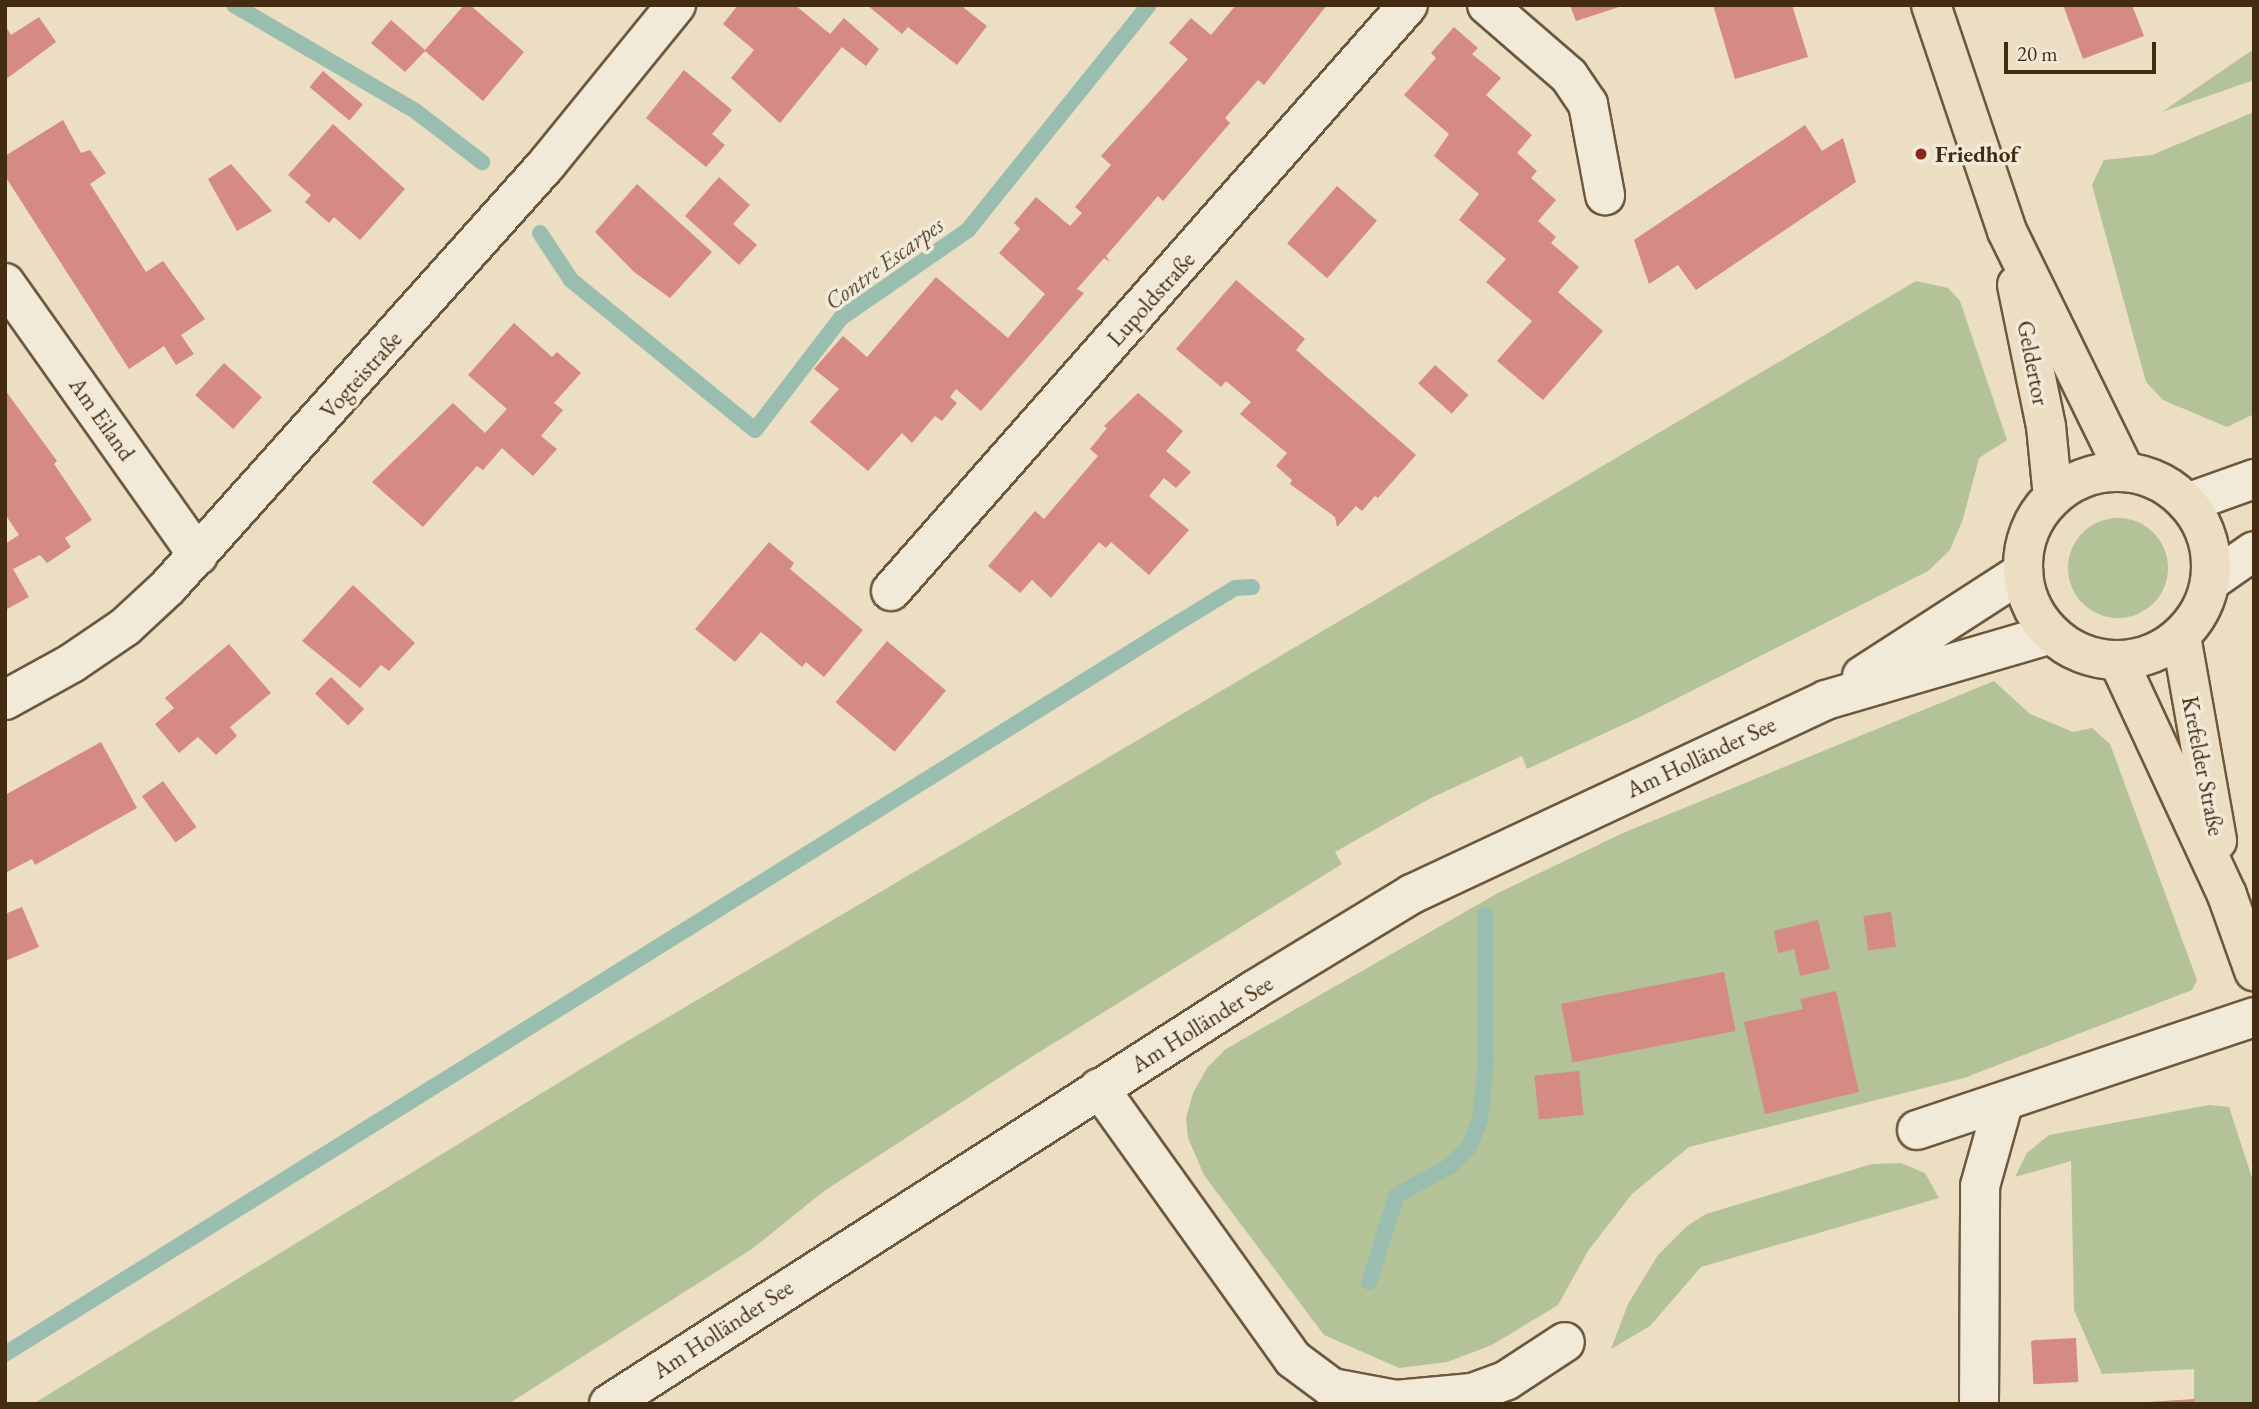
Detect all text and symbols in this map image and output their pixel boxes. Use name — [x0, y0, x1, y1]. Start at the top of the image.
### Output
scale bar — [2007, 28, 2159, 72]
text: 20 m — [2017, 40, 2058, 67]
place label: Friedhof — [1935, 140, 2019, 168]
marker: Friedhof — [1913, 146, 1929, 162]
water label: Contre Escarpes — [819, 210, 949, 316]
street label: Lupoldstraße — [1101, 246, 1201, 352]
street label: Geldertor — [2011, 318, 2055, 408]
street label: Vogteistraße — [314, 325, 408, 425]
street label: Am Eiland — [63, 372, 141, 466]
street label: Krefelder Straße — [2176, 694, 2230, 838]
street label: Am Holländer See — [1622, 710, 1780, 804]
street label: Am Holländer See — [1126, 969, 1278, 1079]
street label: Am Holländer See — [648, 1273, 798, 1385]

